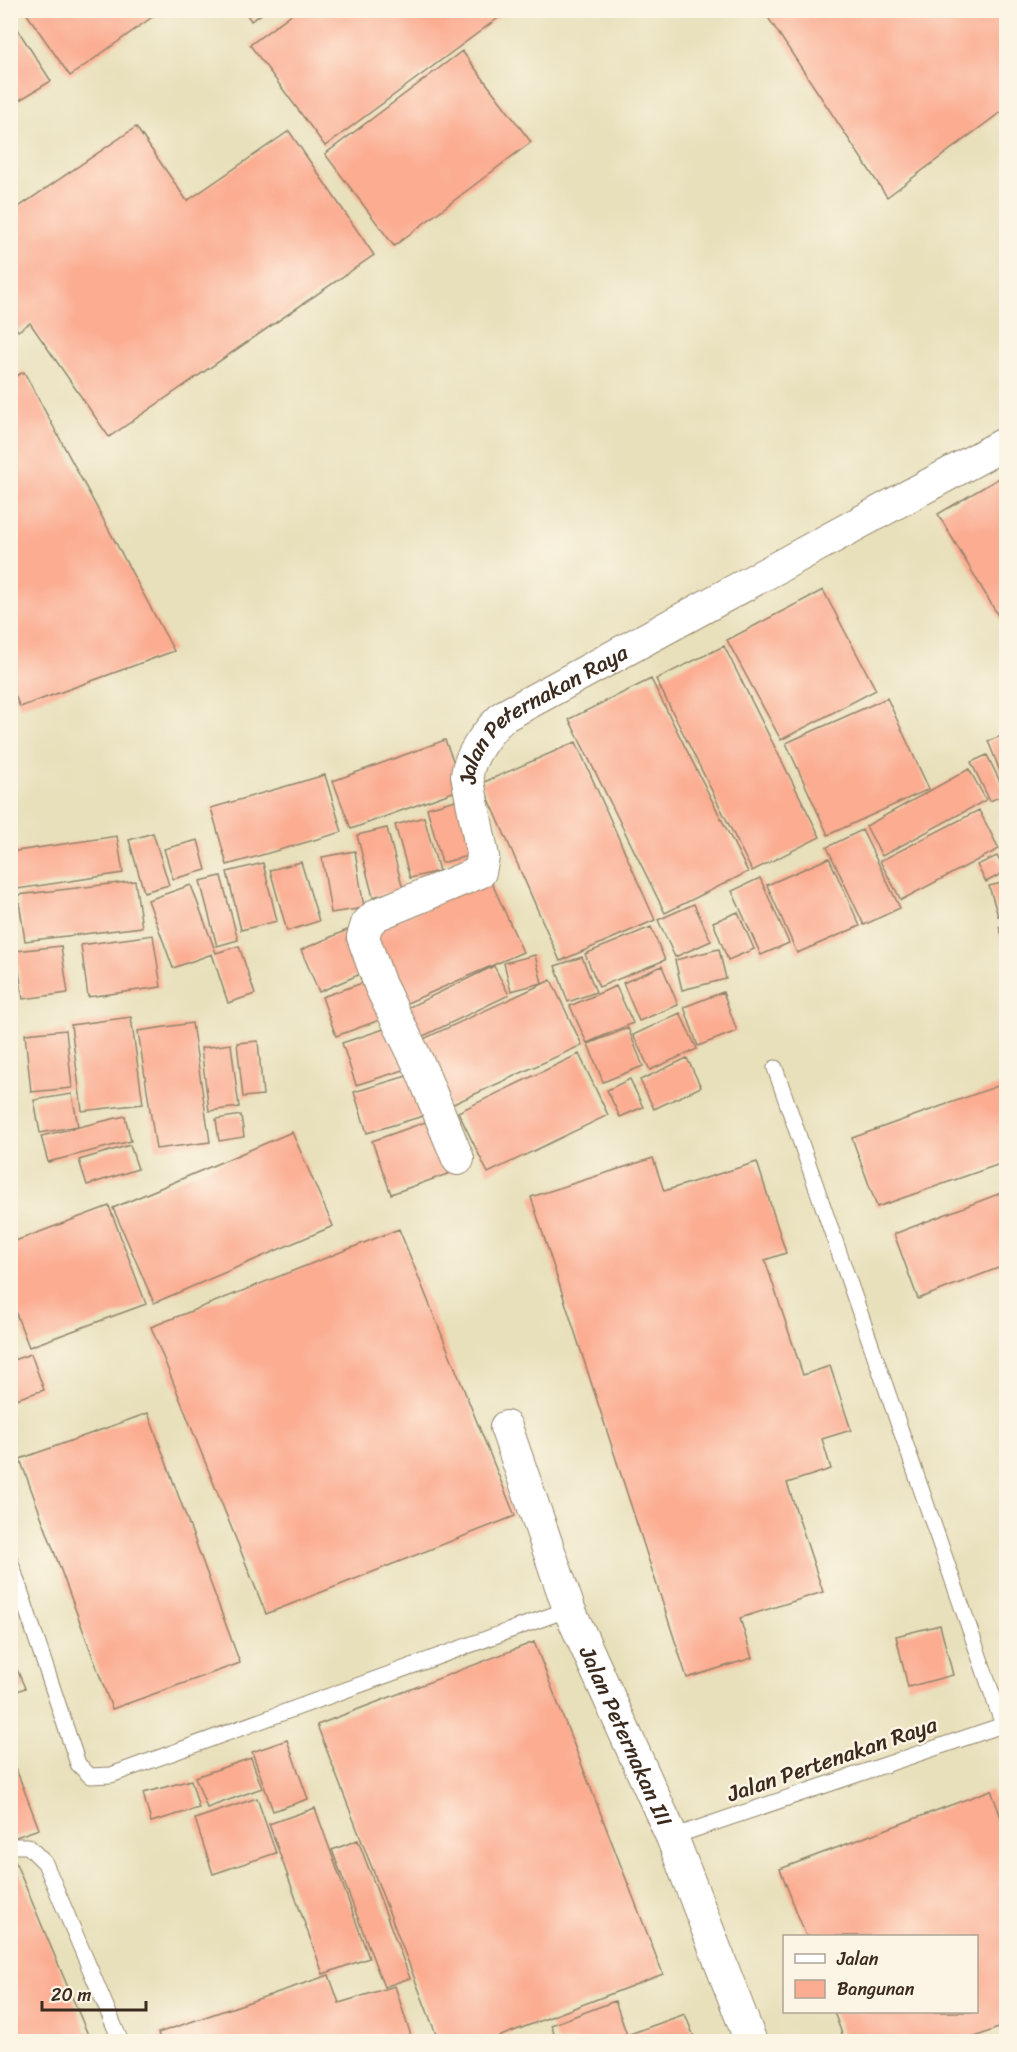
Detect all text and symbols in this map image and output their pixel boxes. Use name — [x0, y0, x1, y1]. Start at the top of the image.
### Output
street label: Jalan Peternakan Raya — [447, 632, 636, 790]
street label: Jalan Peternakan III — [568, 1638, 684, 1833]
street label: Jalan Pertenakan Raya — [721, 1704, 943, 1814]
legend — [783, 1935, 978, 2013]
text: Jalan — [836, 1943, 879, 1975]
text: Bangunan — [837, 1973, 915, 2005]
scale bar — [42, 1974, 146, 2012]
text: 20 m — [51, 1979, 91, 2011]

